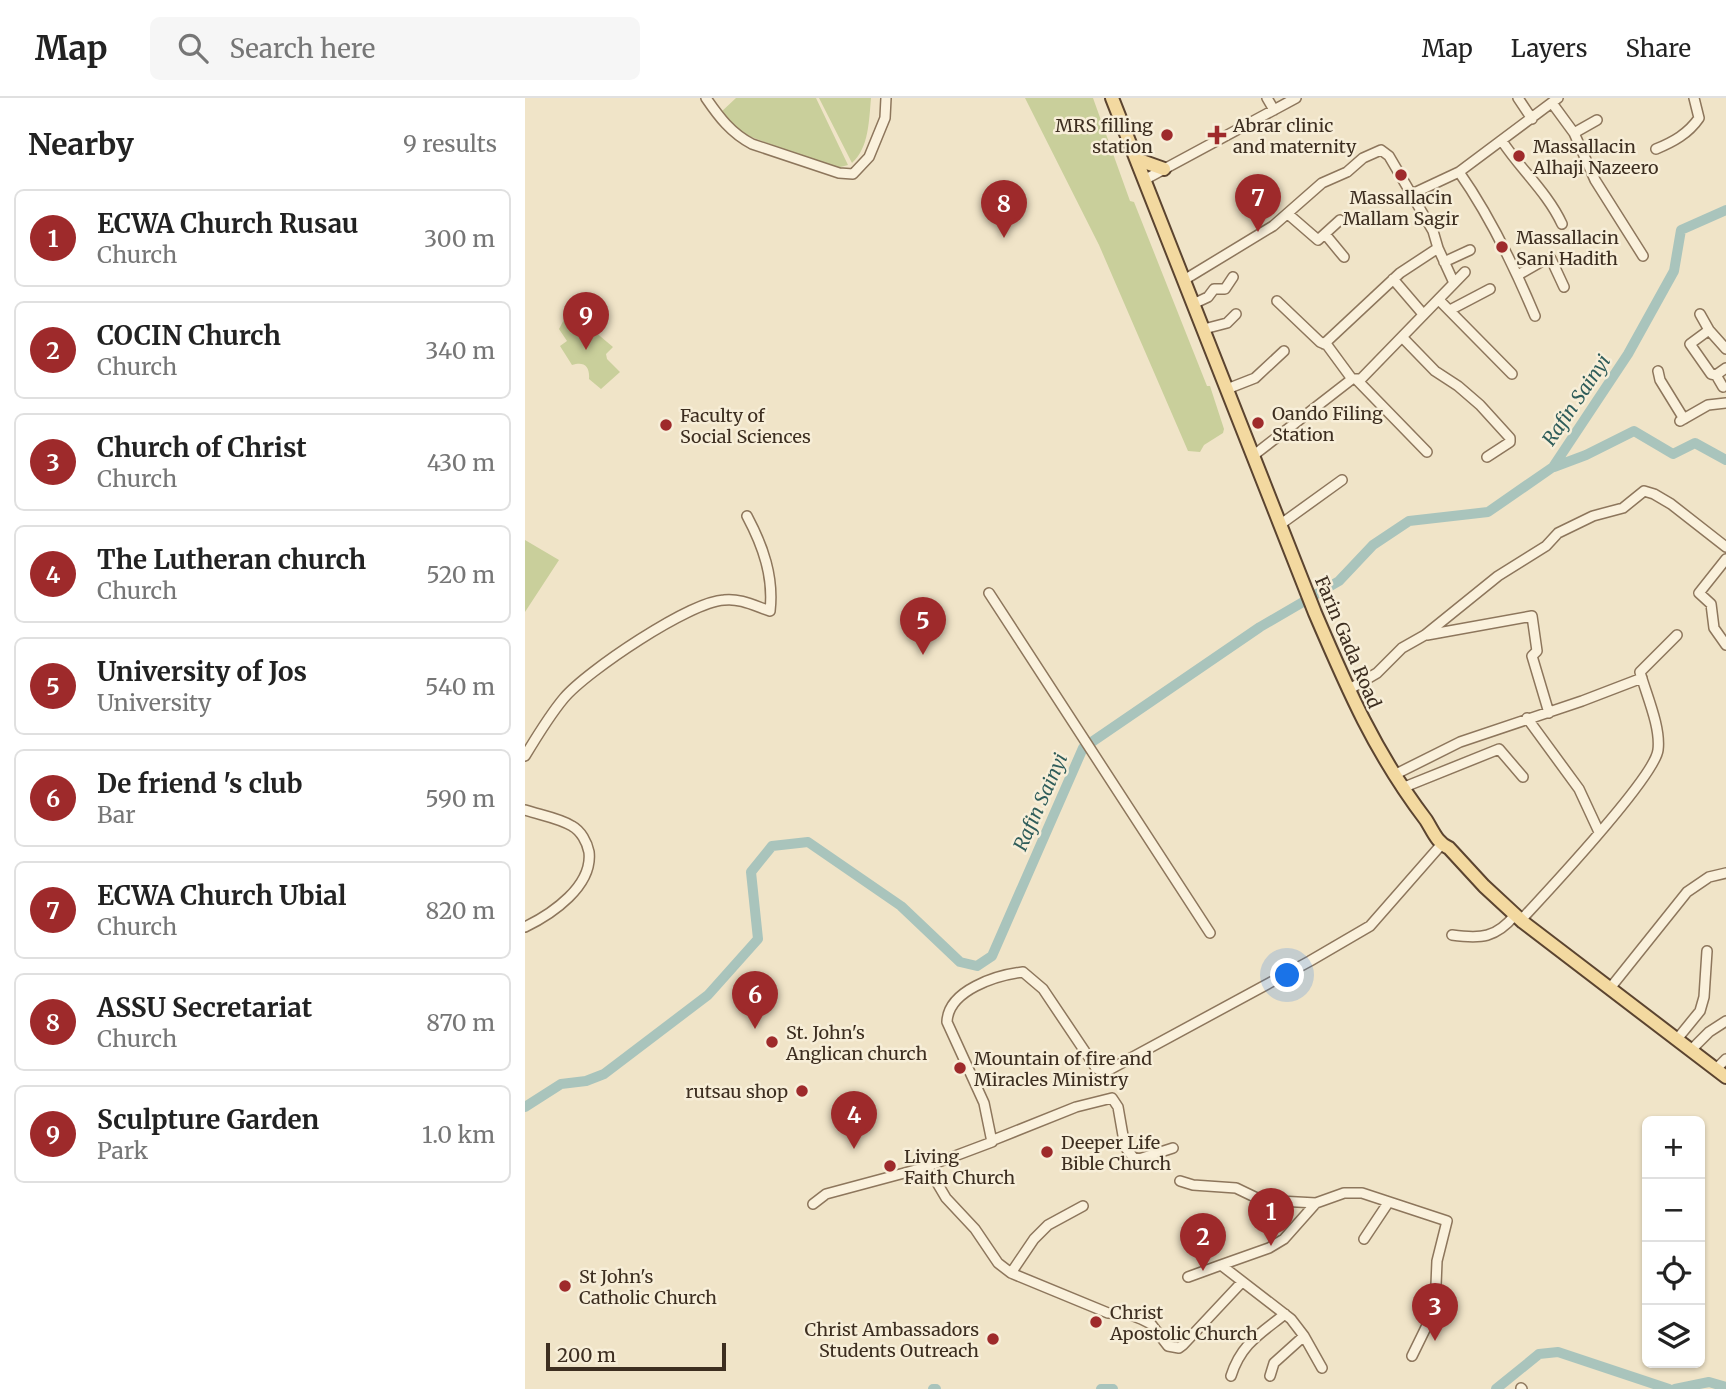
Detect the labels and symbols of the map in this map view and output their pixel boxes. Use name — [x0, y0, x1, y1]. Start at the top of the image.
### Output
place label: MRS filling station — [1055, 114, 1153, 158]
place label: Abrar clinic and maternity — [1232, 114, 1357, 158]
marker: Abrar clinic and maternity — [1207, 125, 1227, 145]
marker: MRS filling station — [1159, 127, 1175, 143]
place label: Massallacin Alhaji Nazeero — [1532, 135, 1659, 179]
marker: Massallacin Alhaji Nazeero — [1511, 148, 1527, 164]
marker: Massallacin Mallam Sagir — [1393, 167, 1409, 183]
pin: 7 — [1235, 174, 1281, 232]
pin: 8 — [981, 180, 1027, 238]
place label: Massallacin Mallam Sagir — [1343, 186, 1459, 230]
place label: Massallacin Sani Hadith — [1516, 226, 1619, 270]
marker: Massallacin Sani Hadith — [1494, 239, 1510, 255]
pin: 9 — [563, 292, 609, 350]
water label: Rafin Sainyi — [1537, 350, 1615, 450]
place label: Oando Filing Station — [1272, 402, 1383, 446]
place label: Faculty of Social Sciences — [680, 404, 811, 448]
marker: Oando Filing Station — [1250, 415, 1266, 431]
marker: Faculty of Social Sciences — [658, 417, 674, 433]
street label: Farin Gada Road — [1310, 572, 1386, 712]
pin: 5 — [900, 597, 946, 655]
water label: Rafin Sainyi — [1008, 749, 1072, 855]
your location — [1270, 958, 1304, 992]
pin: 6 — [732, 971, 778, 1029]
place label: St. John's Anglican church — [785, 1021, 927, 1065]
marker: St. John's Anglican church — [764, 1034, 780, 1050]
place label: Mountain of fire and Miracles Ministry — [974, 1047, 1152, 1091]
marker: Mountain of fire and Miracles Ministry — [952, 1060, 968, 1076]
place label: rutsau shop — [685, 1080, 788, 1103]
marker: rutsau shop — [794, 1083, 810, 1099]
pin: 4 — [831, 1091, 877, 1149]
place label: Deeper Life Bible Church — [1061, 1131, 1171, 1175]
marker: Deeper Life Bible Church — [1039, 1144, 1055, 1160]
place label: Living Faith Church — [904, 1145, 1015, 1189]
marker: Living Faith Church — [882, 1158, 898, 1174]
pin: 1 — [1248, 1188, 1294, 1246]
pin: 2 — [1180, 1213, 1226, 1271]
place label: St John's Catholic Church — [579, 1265, 717, 1309]
marker: St John's Catholic Church — [557, 1278, 573, 1294]
pin: 3 — [1412, 1283, 1458, 1341]
place label: Christ Apostolic Church — [1109, 1301, 1258, 1345]
marker: Christ Apostolic Church — [1088, 1314, 1104, 1330]
place label: Christ Ambassadors Students Outreach — [805, 1318, 979, 1362]
marker: Christ Ambassadors Students Outreach — [985, 1331, 1001, 1347]
scale bar — [546, 1340, 726, 1372]

